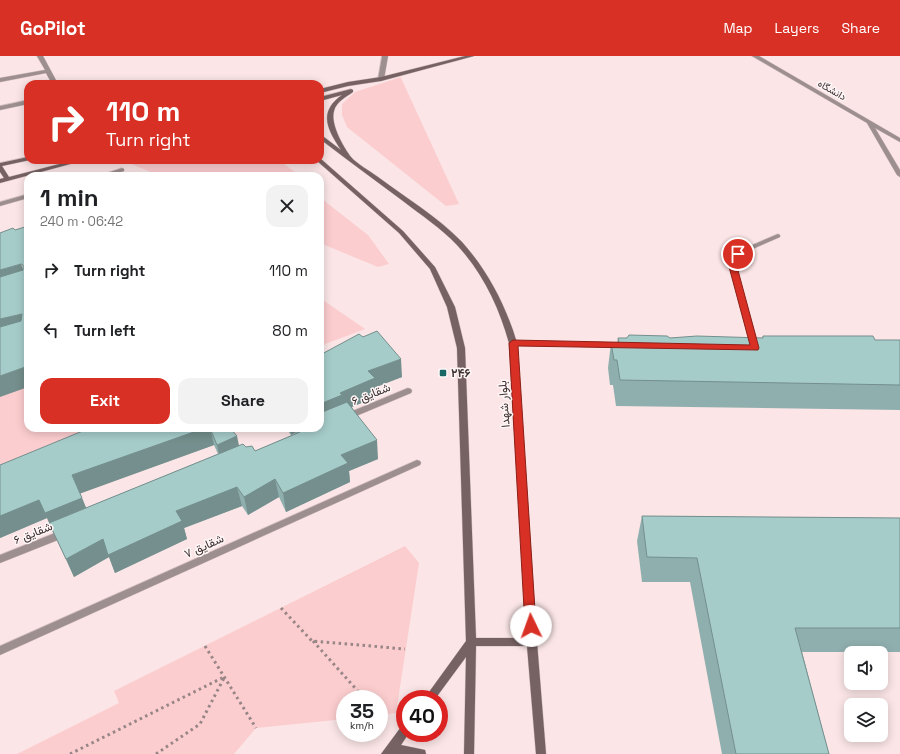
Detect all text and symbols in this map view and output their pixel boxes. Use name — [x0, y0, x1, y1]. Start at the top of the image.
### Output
text: GoPilot — [20, 16, 86, 41]
text: Map — [723, 19, 753, 37]
text: Layers — [775, 19, 819, 37]
text: Share — [841, 19, 880, 37]
street label: دانشگاه — [815, 77, 849, 103]
text: 110 m — [106, 93, 180, 129]
icon: right — [40, 96, 92, 148]
text: Turn right — [106, 128, 190, 151]
text: 1 min — [40, 182, 99, 213]
button: close — [266, 185, 308, 227]
text: 240 m · 06:42 — [40, 213, 123, 230]
pin — [721, 237, 755, 271]
icon: arrive — [727, 243, 749, 265]
icon: right — [40, 259, 62, 281]
text: Turn right — [74, 261, 145, 280]
text: 110 m — [269, 261, 308, 280]
icon: left — [40, 319, 62, 341]
text: Turn left — [74, 321, 136, 340]
text: 80 m — [272, 321, 308, 340]
place label: ۲۴۶ — [451, 365, 471, 381]
marker: ۲۴۶ — [438, 368, 448, 378]
button: Exit — [40, 378, 170, 424]
button: Share — [178, 378, 308, 424]
street label: شقایق ۶ — [349, 379, 393, 409]
street label: بلوار شهدا — [494, 380, 514, 428]
street label: شقایق ۶ — [11, 518, 55, 548]
street label: شقایق ۷ — [182, 530, 226, 562]
position arrow — [510, 605, 552, 647]
map controls — [844, 646, 888, 742]
button: sound — [844, 646, 888, 690]
speed limit sign: 40 — [396, 690, 448, 742]
text: 35 — [350, 698, 374, 724]
button: layers — [844, 698, 888, 742]
text: km/h — [350, 719, 374, 732]

